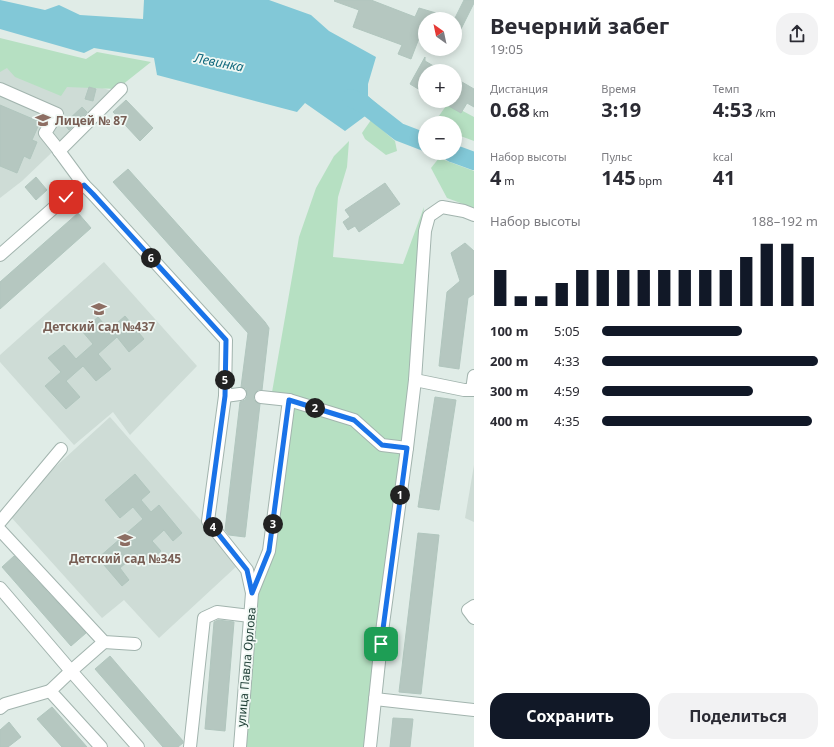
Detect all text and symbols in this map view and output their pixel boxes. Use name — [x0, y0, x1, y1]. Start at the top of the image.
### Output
text: Вечерний забег — [490, 10, 669, 40]
north arrow — [418, 12, 462, 56]
map controls — [418, 12, 462, 160]
button: share — [776, 13, 818, 55]
text: 19:05 — [490, 40, 523, 58]
water label: Левинка — [192, 48, 246, 76]
button: + — [418, 64, 462, 108]
text: Дистанция — [490, 81, 548, 96]
text: Время — [601, 81, 636, 96]
text: Темп — [713, 81, 740, 96]
text: 0.68 — [490, 96, 530, 123]
text: 3:19 — [601, 96, 641, 123]
text: 4:53 — [713, 96, 753, 123]
text: km — [530, 105, 549, 120]
text: /km — [753, 105, 776, 120]
school or university icon: Лицей № 87 — [34, 111, 52, 129]
place label: Лицей № 87 — [55, 112, 127, 129]
button: − — [418, 116, 462, 160]
text: Набор высоты — [490, 149, 567, 164]
text: Пульс — [601, 149, 632, 164]
text: kcal — [713, 149, 733, 164]
text: 4 — [490, 164, 501, 191]
text: 145 — [601, 164, 636, 191]
text: 41 — [713, 164, 736, 191]
text: m — [501, 173, 515, 188]
text: bpm — [636, 173, 662, 188]
pin — [49, 180, 83, 214]
icon: check — [55, 186, 77, 208]
text: Набор высоты — [490, 212, 581, 230]
text: 188–192 m — [751, 212, 818, 230]
pin: 6 — [141, 248, 161, 268]
text: 6 — [148, 250, 154, 265]
school or university icon: Детский сад №437 — [90, 300, 108, 318]
place label: Детский сад №437 — [43, 318, 155, 335]
text: 100 m — [490, 322, 528, 340]
text: 5:05 — [554, 322, 580, 340]
text: 200 m — [490, 352, 528, 370]
text: 4:33 — [554, 352, 580, 370]
pin: 5 — [215, 370, 235, 390]
text: 5 — [222, 372, 228, 387]
text: 300 m — [490, 382, 528, 400]
text: 4:59 — [554, 382, 580, 400]
pin: 2 — [305, 398, 325, 418]
text: 2 — [312, 400, 318, 415]
text: 400 m — [490, 412, 528, 430]
text: 4:35 — [554, 412, 580, 430]
pin: 1 — [390, 485, 410, 505]
text: 1 — [397, 487, 403, 502]
pin: 3 — [263, 514, 283, 534]
text: 3 — [270, 516, 276, 531]
pin: 4 — [203, 517, 223, 537]
text: 4 — [210, 519, 216, 534]
school or university icon: Детский сад №345 — [116, 531, 134, 549]
place label: Детский сад №345 — [69, 550, 181, 567]
street label: улица Павла Орлова — [232, 606, 260, 728]
pin — [364, 627, 398, 661]
icon: arrive — [370, 633, 392, 655]
button: Сохранить — [490, 693, 650, 739]
button: Поделиться — [658, 693, 818, 739]

